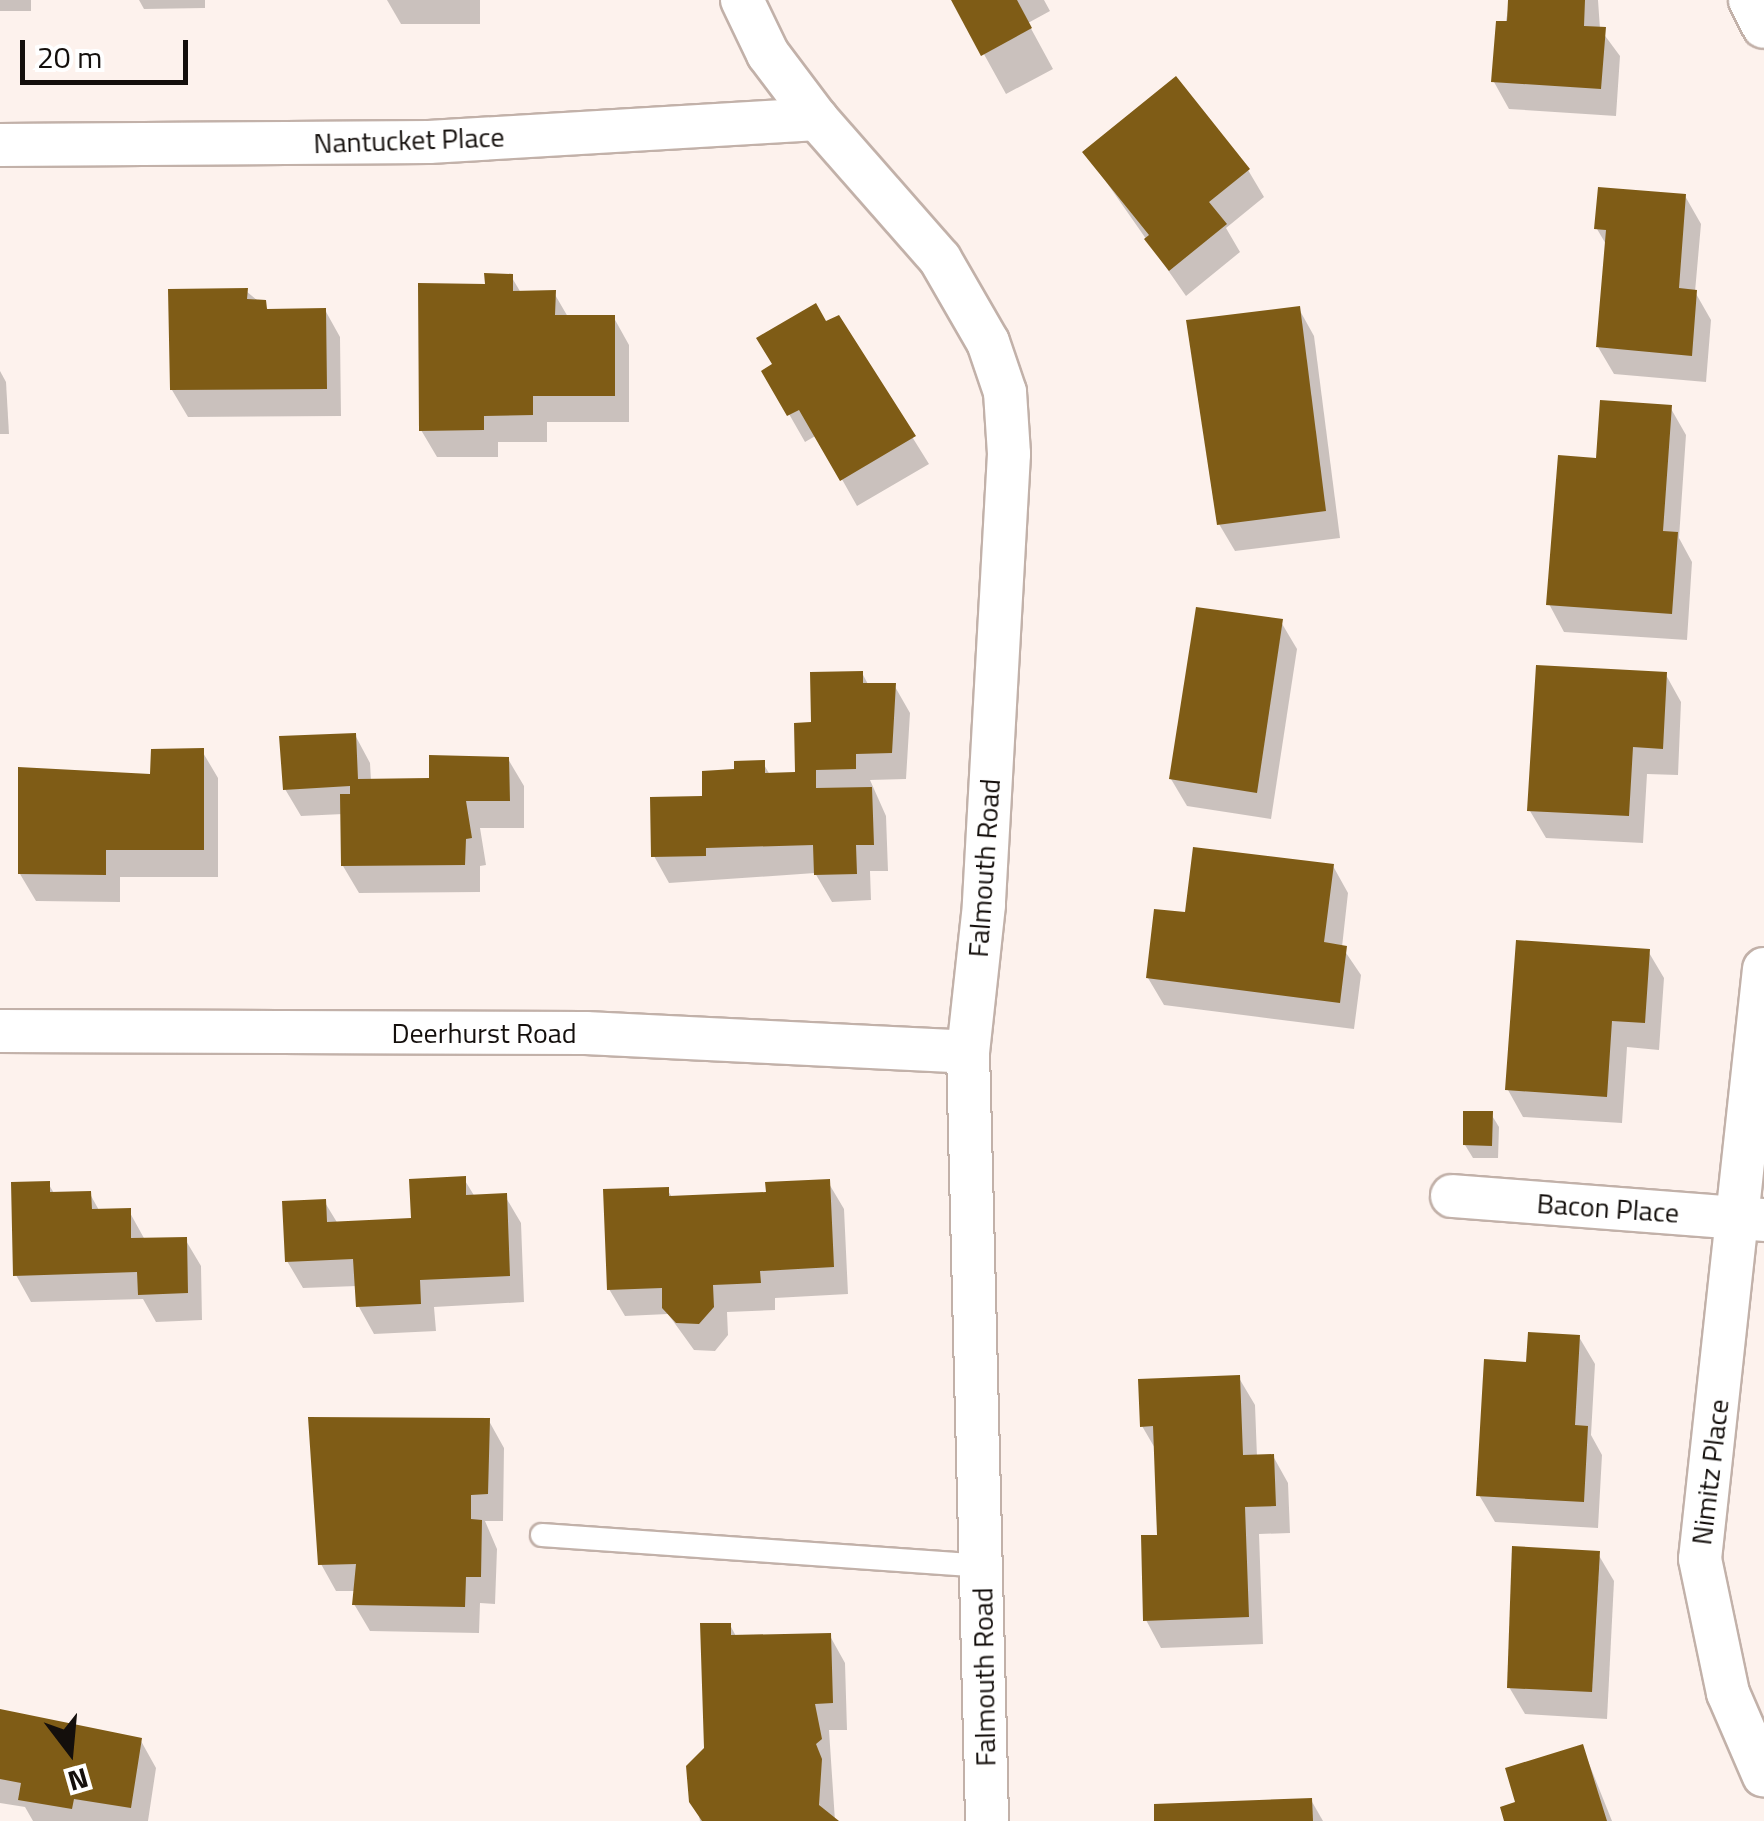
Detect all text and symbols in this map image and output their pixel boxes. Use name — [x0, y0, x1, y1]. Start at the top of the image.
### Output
scale bar — [25, 20, 192, 82]
text: 20 m — [37, 34, 102, 80]
street label: Nantucket Place — [313, 120, 505, 160]
street label: Falmouth Road — [961, 778, 1007, 958]
street label: Deerhurst Road — [391, 1016, 577, 1050]
street label: Bacon Place — [1536, 1186, 1680, 1230]
street label: Nimitz Place — [1684, 1397, 1736, 1547]
street label: Falmouth Road — [966, 1587, 1002, 1767]
north arrow — [20, 1701, 120, 1801]
text: N — [63, 1757, 94, 1804]

